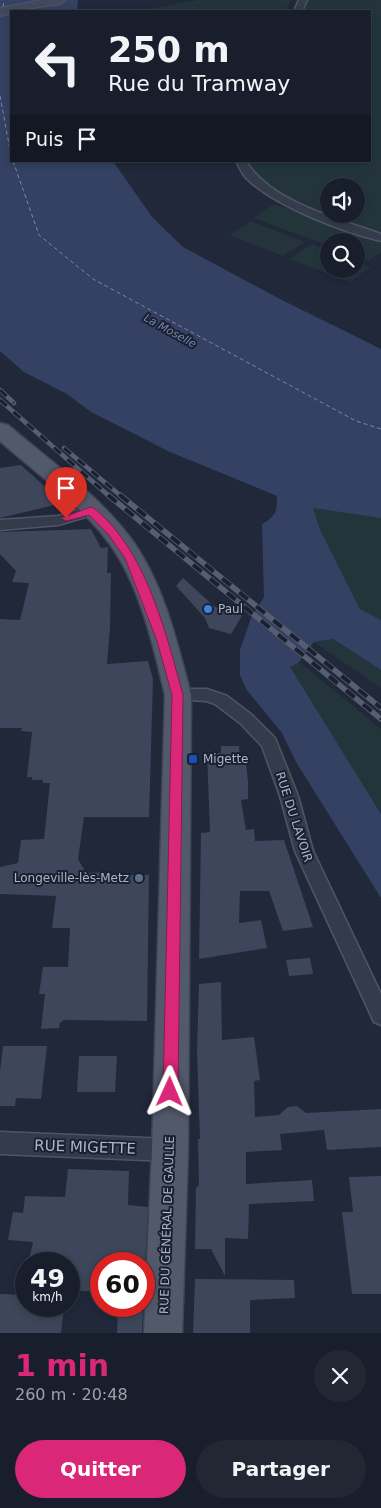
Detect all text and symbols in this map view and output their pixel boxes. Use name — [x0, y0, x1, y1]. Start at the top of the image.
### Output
icon: left — [25, 30, 90, 95]
text: 250 m — [108, 30, 230, 70]
text: Rue du Tramway — [108, 71, 290, 96]
icon: arrive — [73, 125, 101, 153]
text: Puis — [25, 128, 63, 150]
map controls — [320, 178, 365, 278]
button: sound — [320, 178, 365, 223]
button: search — [320, 233, 365, 278]
water label: La Moselle — [141, 311, 199, 351]
pin — [45, 467, 87, 518]
icon: arrive — [52, 474, 80, 502]
place label: Paul — [218, 602, 243, 616]
marker: Paul — [202, 603, 214, 615]
place label: Migette — [203, 752, 248, 766]
marker: Migette — [187, 753, 199, 765]
street label: RUE DU LAVOIR — [273, 770, 315, 864]
place label: Longeville-lès-Metz — [14, 871, 129, 885]
marker: Longeville-lès-Metz — [133, 872, 145, 884]
position arrow — [143, 1065, 195, 1117]
street label: RUE MIGETTE — [34, 1136, 136, 1158]
street label: RUE DU GÉNÉRAL DE GAULLE — [156, 1136, 177, 1314]
speed limit sign: 60 — [90, 1252, 155, 1317]
text: 49 — [30, 1264, 65, 1293]
text: km/h — [32, 1290, 63, 1304]
text: 1 min — [15, 1348, 109, 1383]
button: close — [314, 1350, 366, 1402]
text: 260 m · 20:48 — [15, 1385, 128, 1404]
button: Quitter — [15, 1440, 186, 1498]
button: Partager — [196, 1440, 366, 1498]

